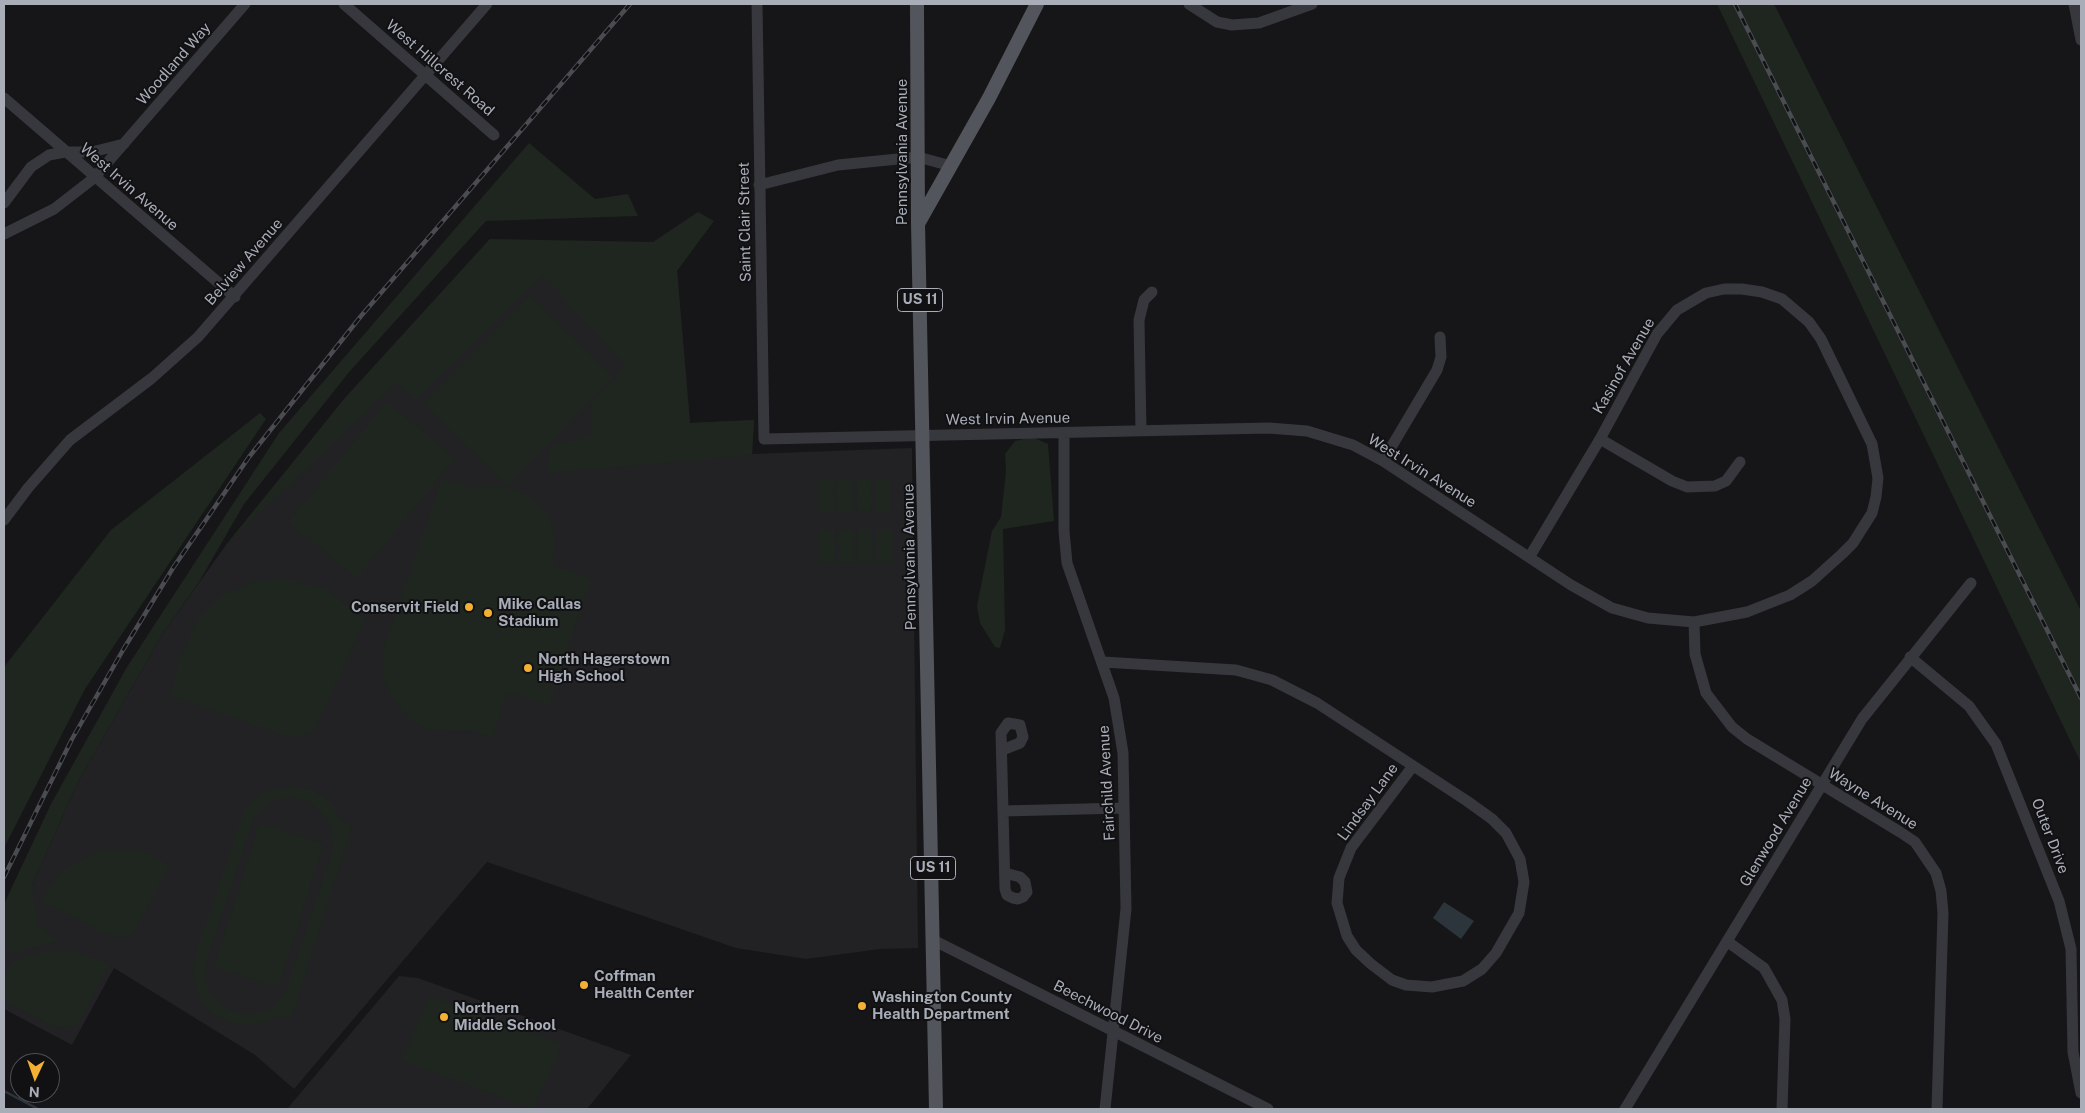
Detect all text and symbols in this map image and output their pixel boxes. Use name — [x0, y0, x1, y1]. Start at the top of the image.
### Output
street label: West Hillcrest Road — [382, 16, 498, 120]
street label: Woodland Way — [133, 19, 215, 109]
street label: Pennsylvania Avenue — [893, 79, 911, 225]
street label: West Irvin Avenue — [76, 139, 182, 235]
street label: Saint Clair Street — [735, 162, 755, 282]
street label: Belview Avenue — [201, 215, 287, 309]
road number: US 11 — [898, 288, 942, 312]
street label: Kasinof Avenue — [1589, 315, 1659, 417]
street label: West Irvin Avenue — [946, 409, 1070, 429]
street label: West Irvin Avenue — [1364, 430, 1480, 512]
street label: Pennsylvania Avenue — [900, 484, 920, 630]
place label: Mike Callas Stadium — [498, 595, 581, 630]
place label: Conservit Field — [351, 598, 459, 616]
marker: Conservit Field — [463, 601, 475, 613]
marker: Mike Callas Stadium — [482, 607, 494, 619]
place label: North Hagerstown High School — [538, 650, 670, 685]
marker: North Hagerstown High School — [522, 662, 534, 674]
street label: Fairchild Avenue — [1095, 725, 1119, 841]
street label: Lindsay Lane — [1334, 760, 1402, 844]
street label: Wayne Avenue — [1825, 764, 1921, 834]
street label: Glenwood Avenue — [1736, 774, 1816, 890]
street label: Outer Drive — [2027, 796, 2073, 876]
road number: US 11 — [910, 856, 956, 880]
place label: Coffman Health Center — [594, 967, 694, 1002]
street label: Beechwood Drive — [1050, 977, 1166, 1047]
marker: Coffman Health Center — [578, 979, 590, 991]
place label: Washington County Health Department — [872, 988, 1012, 1023]
place label: Northern Middle School — [454, 999, 556, 1034]
marker: Washington County Health Department — [856, 1000, 868, 1012]
marker: Northern Middle School — [438, 1011, 450, 1023]
north arrow — [10, 1053, 60, 1103]
text: N — [28, 1084, 40, 1100]

